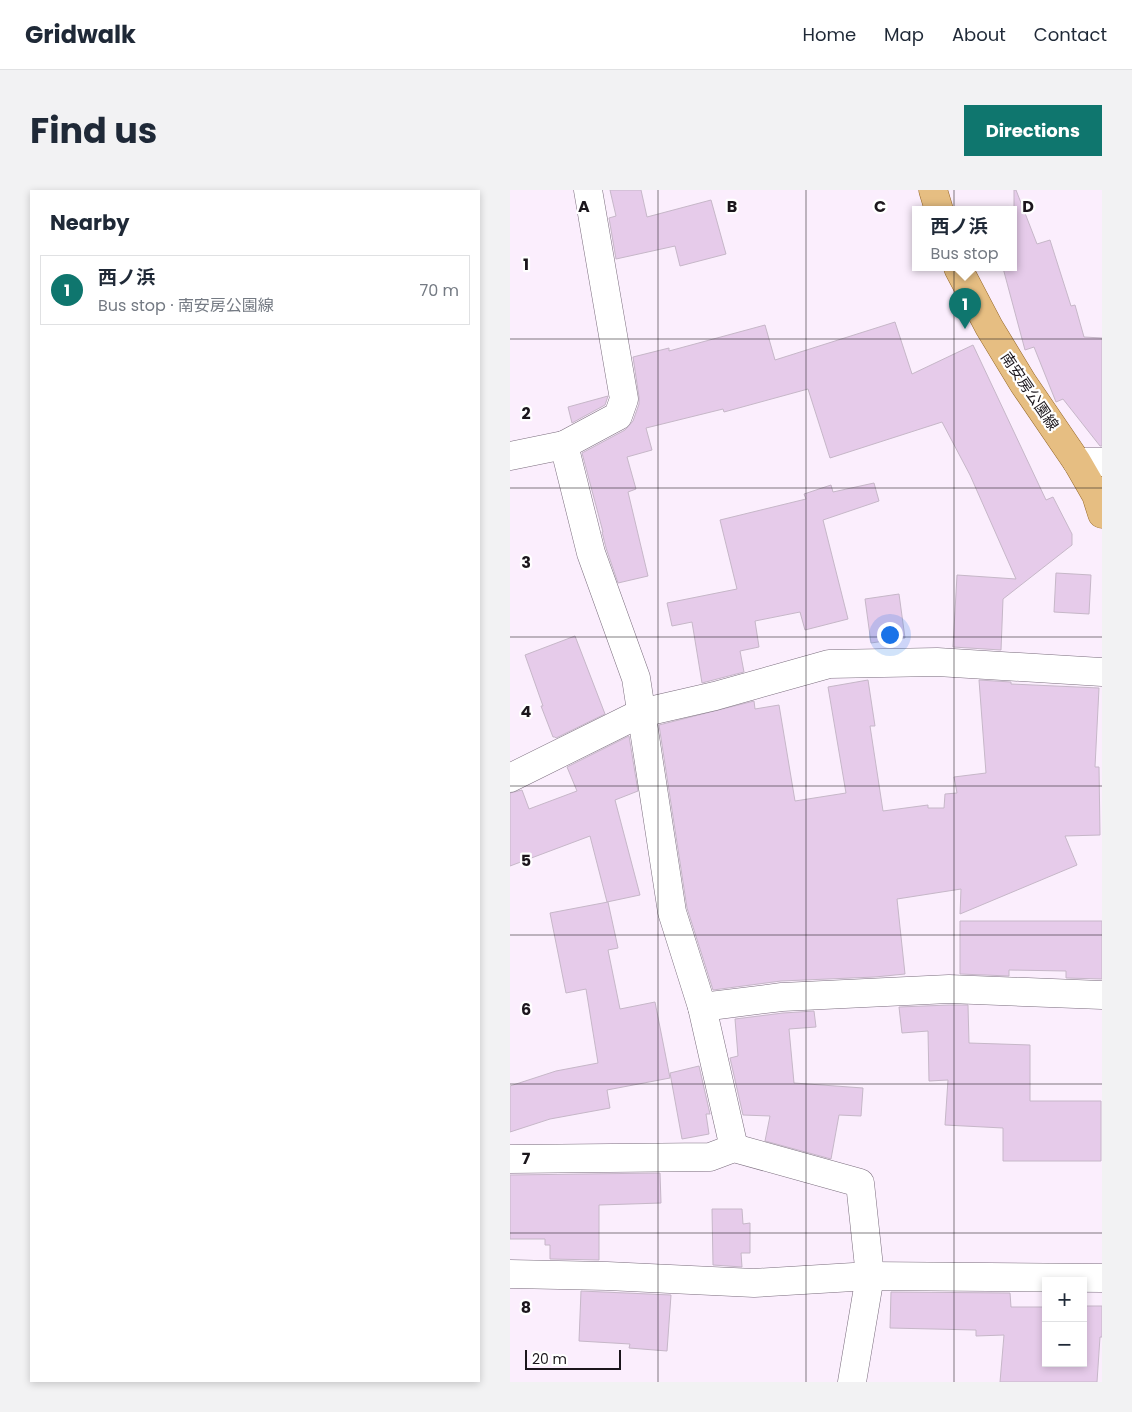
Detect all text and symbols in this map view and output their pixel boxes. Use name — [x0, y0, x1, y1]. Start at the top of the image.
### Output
text: Gridwalk — [25, 18, 136, 51]
text: Home — [802, 22, 856, 47]
text: Map — [884, 22, 924, 47]
text: About — [952, 22, 1006, 47]
text: Contact — [1034, 22, 1107, 47]
button: Directions — [964, 105, 1102, 156]
text: Find us — [30, 106, 157, 155]
text: A — [578, 195, 590, 218]
text: B — [727, 195, 737, 218]
text: C — [874, 195, 886, 218]
text: D — [1022, 195, 1034, 218]
popup — [912, 206, 1017, 271]
text: Nearby — [50, 208, 130, 237]
text: 西ノ浜 — [931, 213, 988, 240]
text: Bus stop — [931, 242, 998, 265]
text: 1 — [523, 253, 529, 276]
text: 西ノ浜 — [98, 264, 155, 291]
text: 1 — [64, 279, 70, 302]
text: 70 m — [419, 279, 459, 302]
pin: 1 — [949, 288, 981, 329]
text: Bus stop · 南安房公園線 — [98, 294, 274, 317]
street label: 南安房公園線 — [996, 348, 1064, 434]
text: 2 — [521, 402, 531, 425]
text: 3 — [521, 551, 531, 574]
your location — [877, 622, 903, 648]
text: 4 — [521, 700, 532, 723]
text: 5 — [521, 849, 531, 872]
text: 6 — [521, 998, 531, 1021]
text: 7 — [522, 1147, 531, 1170]
map controls — [1042, 1277, 1087, 1367]
button: + — [1042, 1277, 1087, 1322]
text: 8 — [521, 1296, 531, 1319]
button: − — [1042, 1322, 1087, 1367]
scale bar — [525, 1347, 621, 1370]
text: 20 m — [532, 1349, 567, 1369]

